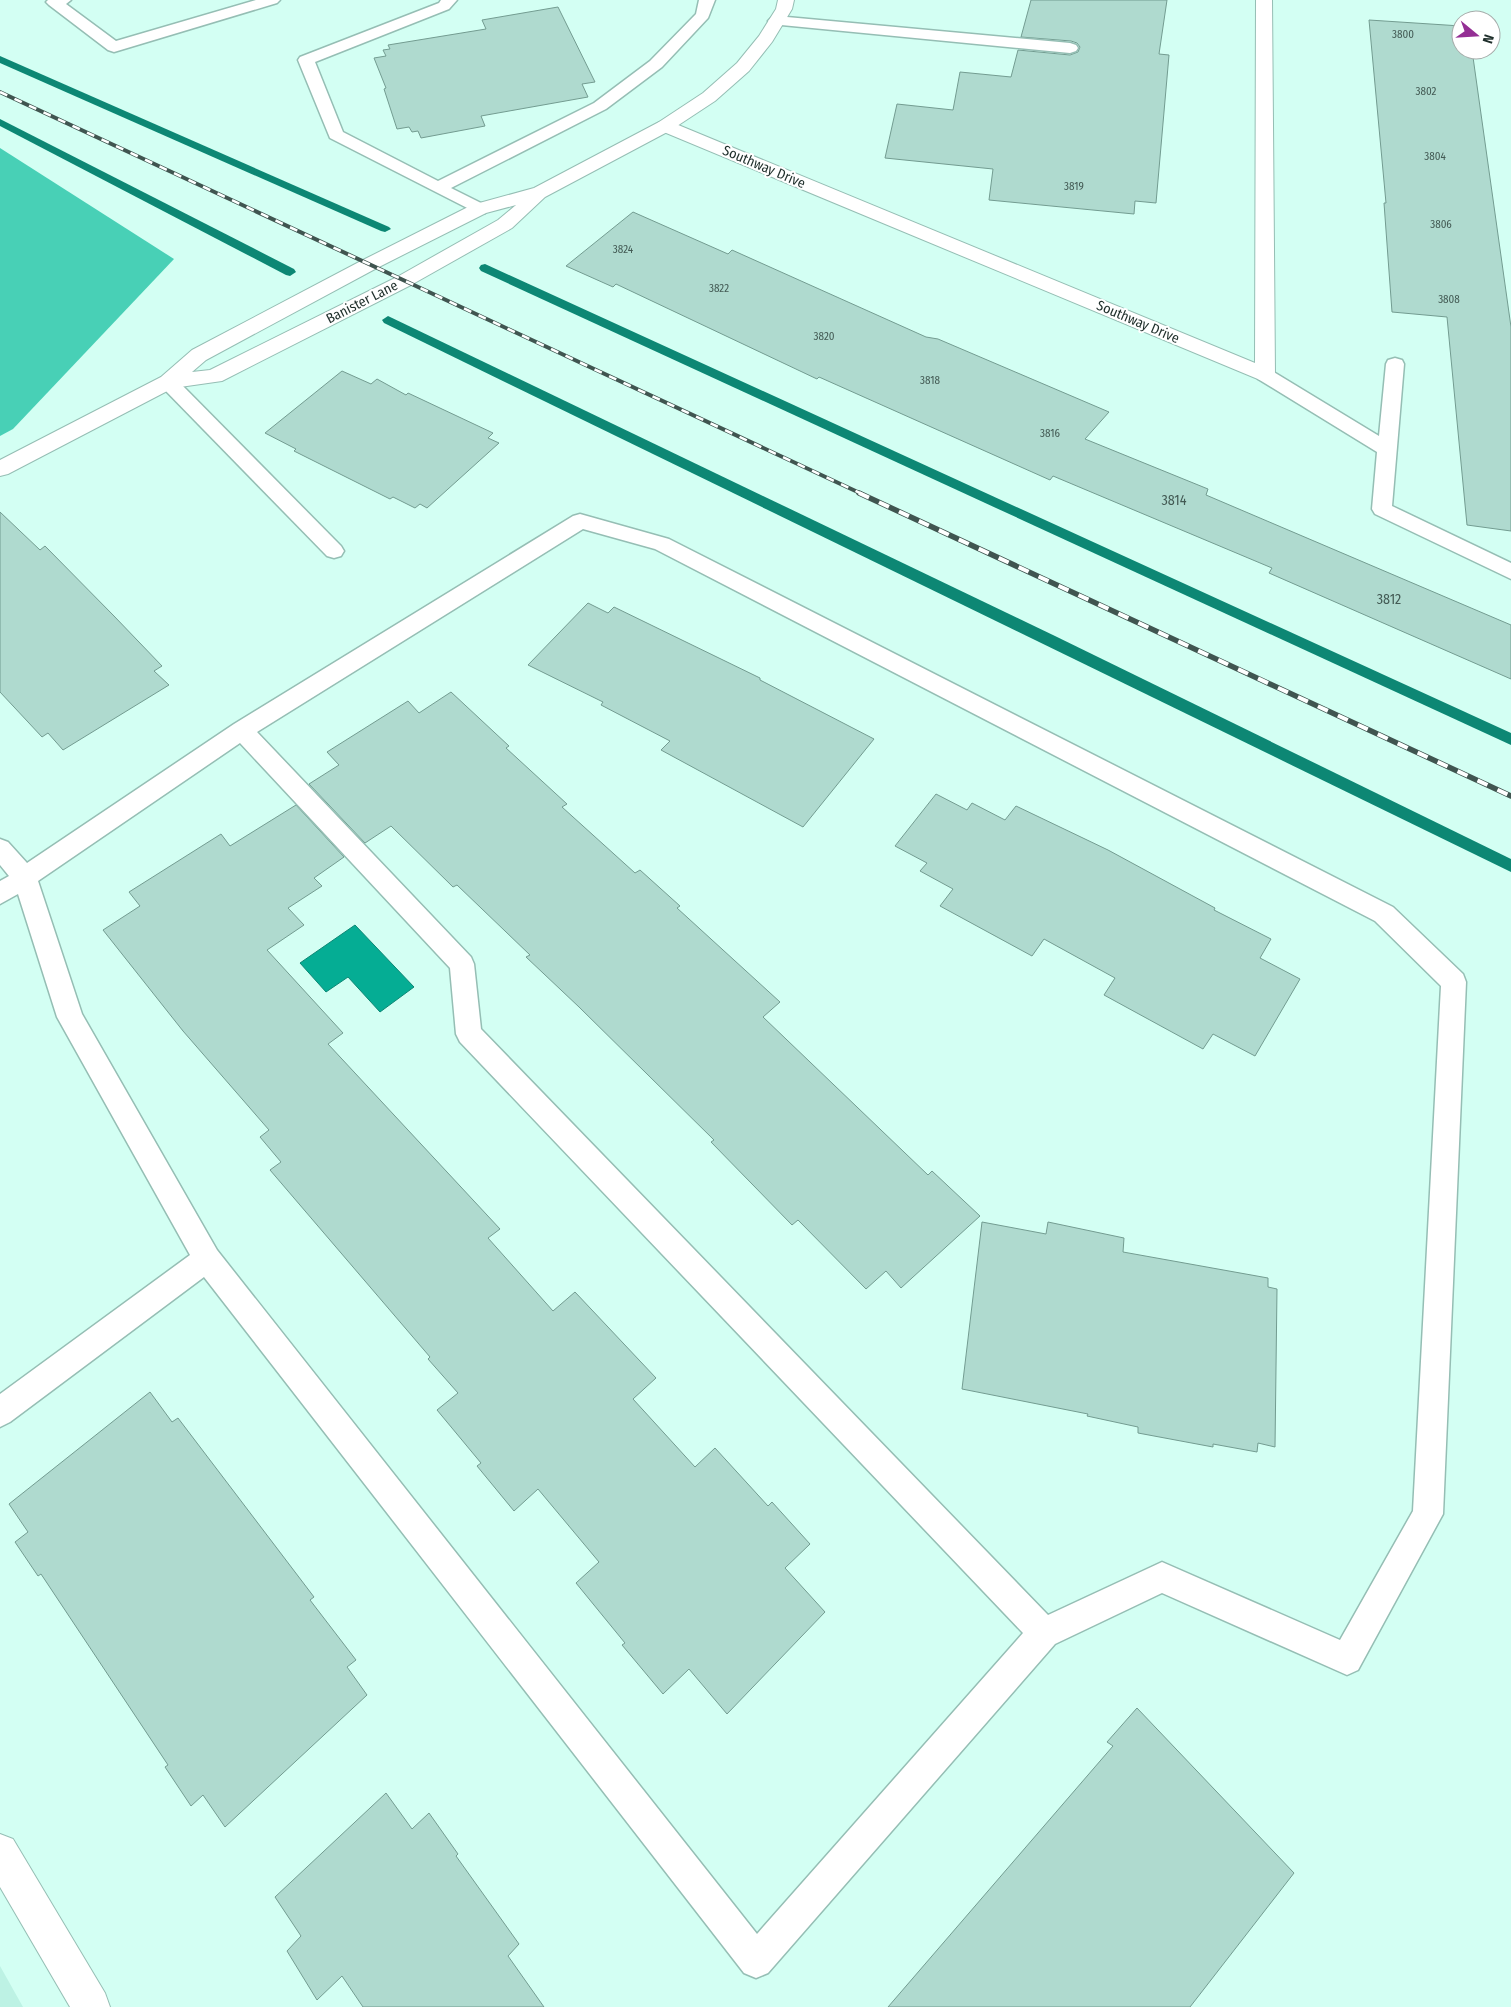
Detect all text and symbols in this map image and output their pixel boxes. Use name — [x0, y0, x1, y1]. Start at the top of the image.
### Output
north arrow — [1451, 10, 1501, 60]
house number: 3800 — [1392, 28, 1414, 41]
text: N — [1479, 32, 1497, 45]
house number: 3802 — [1416, 85, 1437, 98]
street label: Southway Drive — [720, 142, 808, 192]
house number: 3804 — [1424, 150, 1446, 163]
house number: 3819 — [1064, 180, 1084, 193]
house number: 3806 — [1430, 218, 1452, 231]
house number: 3824 — [613, 243, 634, 256]
street label: Banister Lane — [323, 277, 401, 327]
house number: 3822 — [709, 282, 729, 295]
house number: 3808 — [1438, 293, 1460, 306]
street label: Southway Drive — [1094, 297, 1182, 347]
house number: 3820 — [814, 330, 835, 343]
house number: 3818 — [920, 374, 940, 387]
house number: 3816 — [1040, 427, 1061, 440]
house number: 3814 — [1161, 492, 1187, 509]
house number: 3812 — [1377, 591, 1401, 608]

